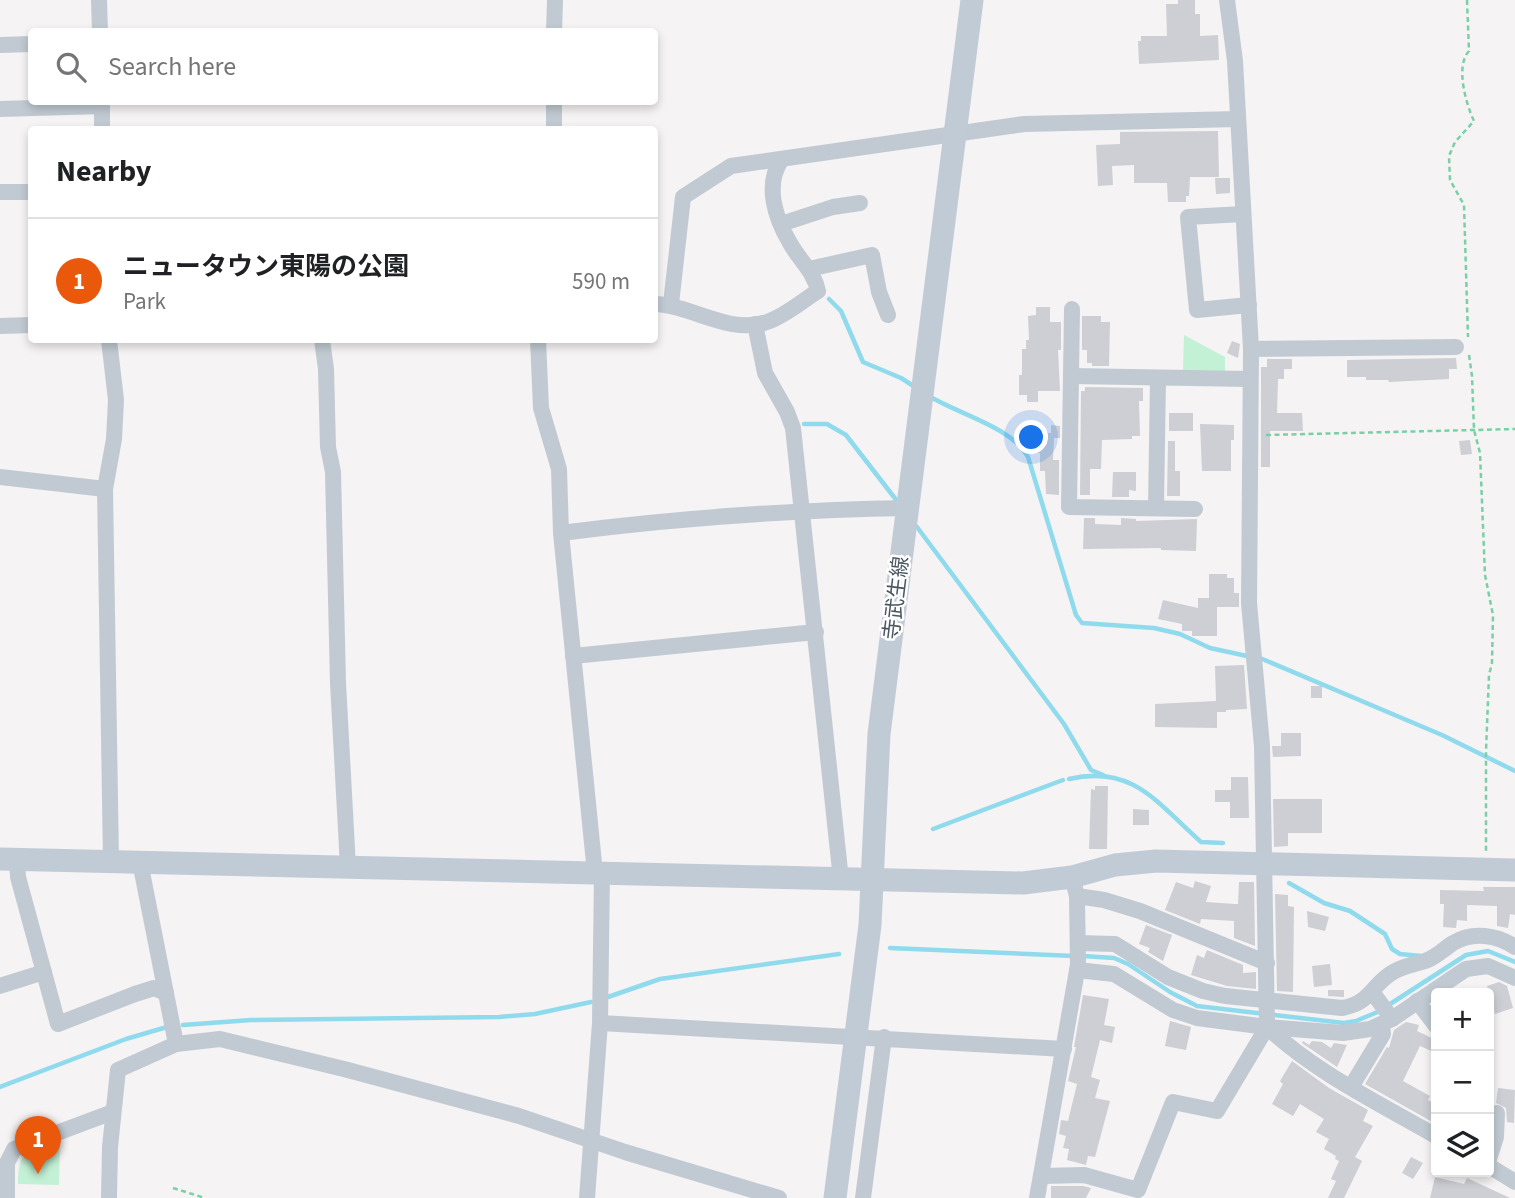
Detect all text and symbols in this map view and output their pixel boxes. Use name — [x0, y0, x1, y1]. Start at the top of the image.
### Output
search box — [28, 28, 658, 105]
icon: search — [52, 48, 90, 86]
text: Search here — [108, 48, 236, 85]
text: Nearby — [56, 150, 151, 193]
text: ニュータウン東陽の公園 — [123, 248, 409, 285]
text: 1 — [73, 265, 85, 298]
text: 590 m — [572, 265, 630, 298]
text: Park — [123, 285, 166, 318]
your location — [1014, 420, 1048, 454]
street label: 寺武生線 — [876, 554, 916, 642]
map controls — [1431, 988, 1494, 1177]
button: + — [1431, 988, 1494, 1051]
button: − — [1431, 1051, 1494, 1114]
button: layers — [1431, 1114, 1494, 1177]
pin: 1 — [15, 1116, 61, 1174]

